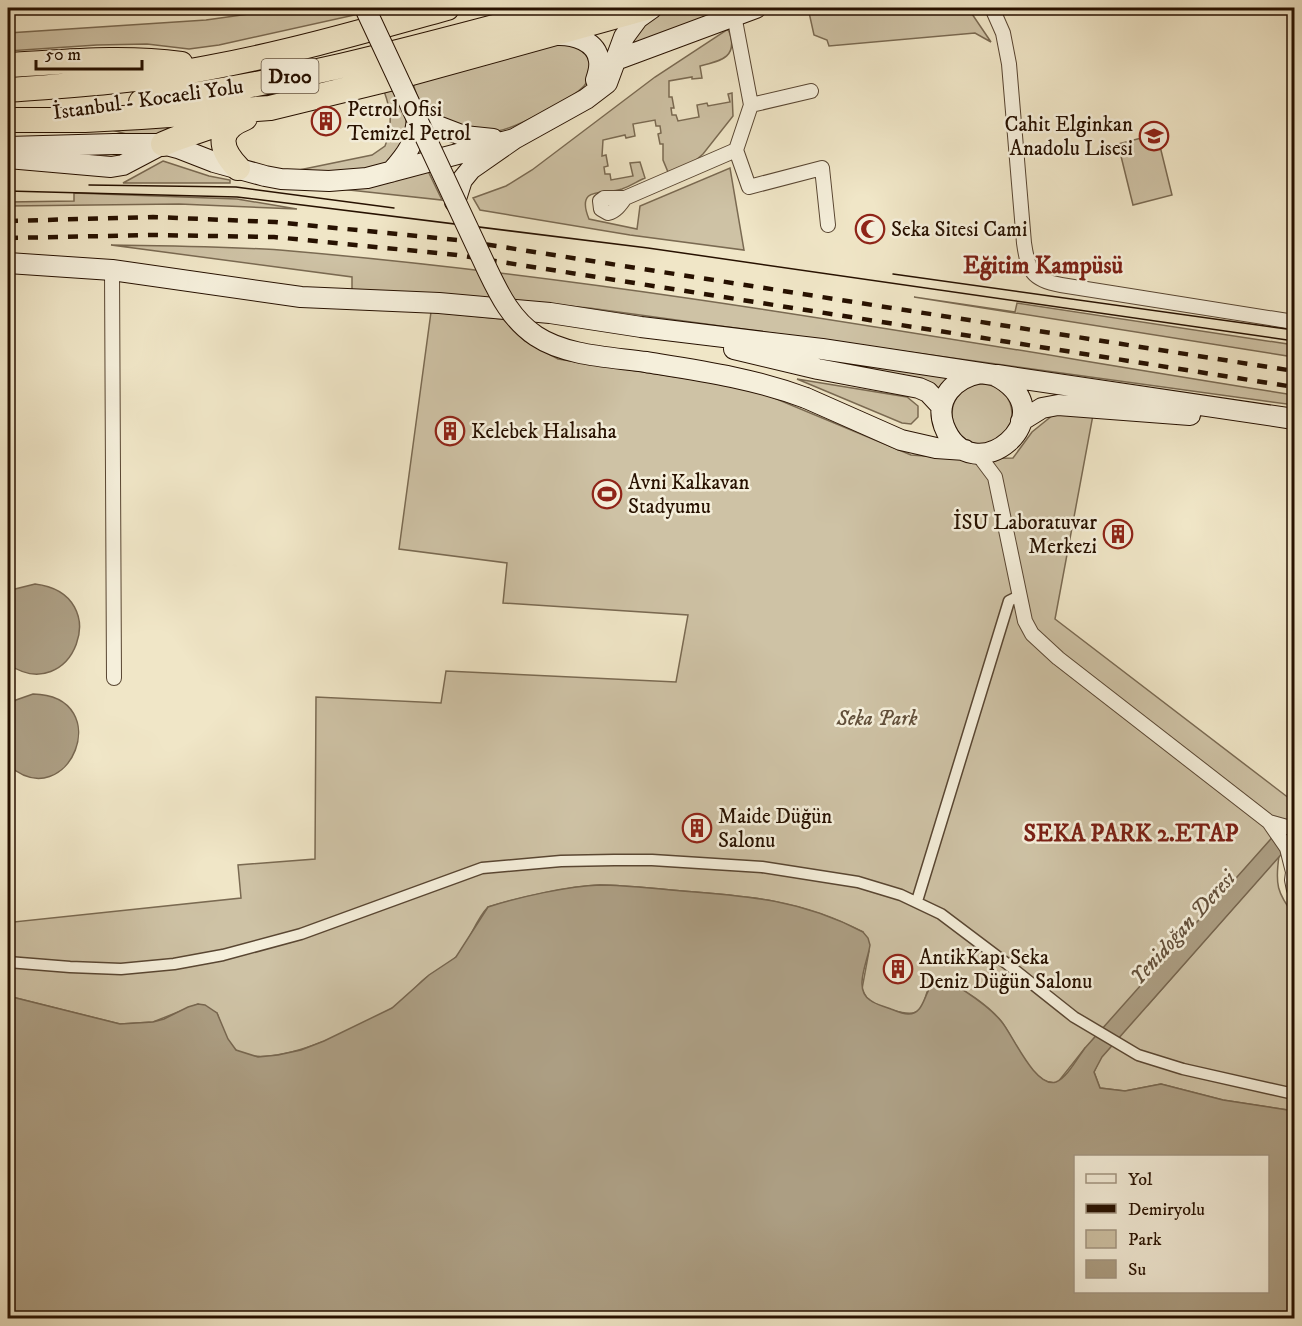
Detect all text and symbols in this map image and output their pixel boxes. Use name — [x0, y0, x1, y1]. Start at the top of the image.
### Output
scale bar — [36, 33, 142, 71]
text: 50 m — [45, 44, 81, 66]
road number: D100 — [262, 59, 318, 93]
street label: İstanbul - Kocaeli Yolu — [51, 73, 245, 126]
place label: Petrol Ofisi Temizel Petrol — [347, 97, 472, 147]
building icon: Petrol Ofisi Temizel Petrol — [310, 105, 342, 137]
place label: Cahit Elginkan Anadolu Lisesi — [1004, 112, 1133, 162]
school or university icon: Cahit Elginkan Anadolu Lisesi — [1138, 120, 1170, 152]
mosque icon: Seka Sitesi Cami — [854, 213, 886, 245]
place label: Seka Sitesi Cami — [891, 217, 1027, 243]
district label: Eğitim Kampüsü — [963, 251, 1123, 281]
building icon: Kelebek Halısaha — [434, 415, 466, 447]
place label: Kelebek Halısaha — [471, 419, 617, 445]
place label: Avni Kalkavan Stadyumu — [628, 470, 750, 520]
sports icon: Avni Kalkavan Stadyumu — [591, 478, 623, 510]
place label: İSU Laboratuvar Merkezi — [953, 509, 1097, 560]
building icon: İSU Laboratuvar Merkezi — [1102, 518, 1134, 550]
park label: Seka Park — [836, 706, 918, 732]
place label: Maide Düğün Salonu — [718, 804, 832, 854]
building icon: Maide Düğün Salonu — [681, 812, 713, 844]
district label: SEKA PARK 2.ETAP — [1024, 819, 1239, 849]
water label: Yenidoğan Deresi — [1125, 864, 1242, 991]
place label: AntikKapı Seka Deniz Düğün Salonu — [919, 945, 1092, 995]
building icon: AntikKapı Seka Deniz Düğün Salonu — [882, 953, 914, 985]
legend — [1074, 1155, 1269, 1293]
text: Yol — [1128, 1169, 1153, 1191]
text: Demiryolu — [1128, 1199, 1205, 1221]
text: Park — [1128, 1229, 1162, 1251]
text: Su — [1128, 1259, 1146, 1281]

